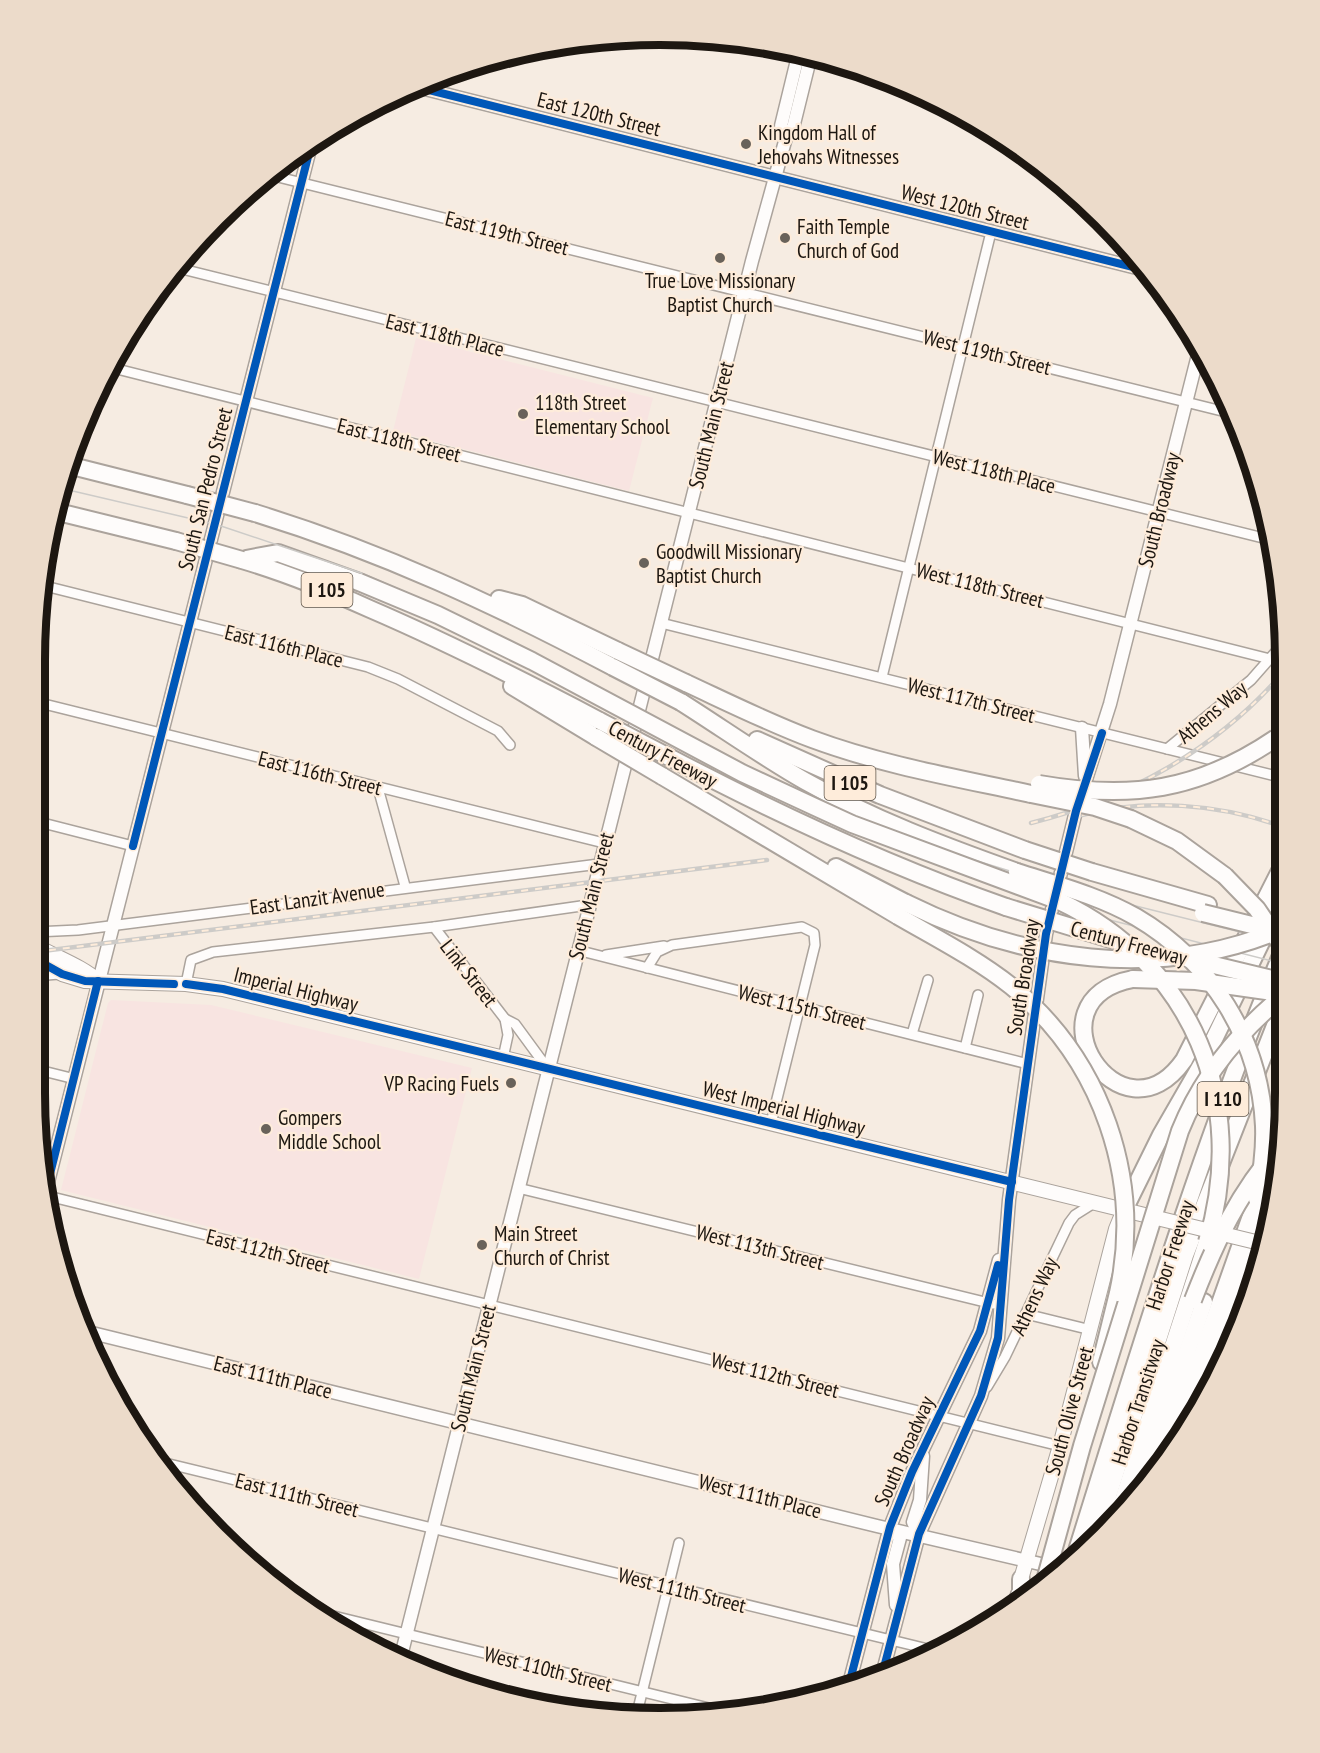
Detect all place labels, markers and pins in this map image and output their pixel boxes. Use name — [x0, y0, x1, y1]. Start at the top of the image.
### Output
place label: Kingdom Hall of Jehovahs Witnesses — [757, 119, 899, 170]
marker: Kingdom Hall of Jehovahs Witnesses — [739, 137, 753, 151]
place label: Faith Temple Church of God — [797, 213, 899, 264]
marker: Faith Temple Church of God — [778, 231, 792, 245]
marker: True Love Missionary Baptist Church — [713, 251, 727, 265]
place label: True Love Missionary Baptist Church — [645, 267, 795, 318]
place label: 118th Street Elementary School — [535, 389, 670, 440]
marker: 118th Street Elementary School — [516, 407, 530, 421]
place label: Goodwill Missionary Baptist Church — [656, 538, 802, 589]
marker: Goodwill Missionary Baptist Church — [637, 556, 651, 570]
place label: VP Racing Fuels — [383, 1070, 499, 1097]
marker: VP Racing Fuels — [504, 1076, 518, 1090]
place label: Gompers Middle School — [278, 1104, 381, 1155]
marker: Gompers Middle School — [259, 1122, 273, 1136]
place label: Main Street Church of Christ — [494, 1220, 610, 1271]
marker: Main Street Church of Christ — [475, 1238, 489, 1252]

